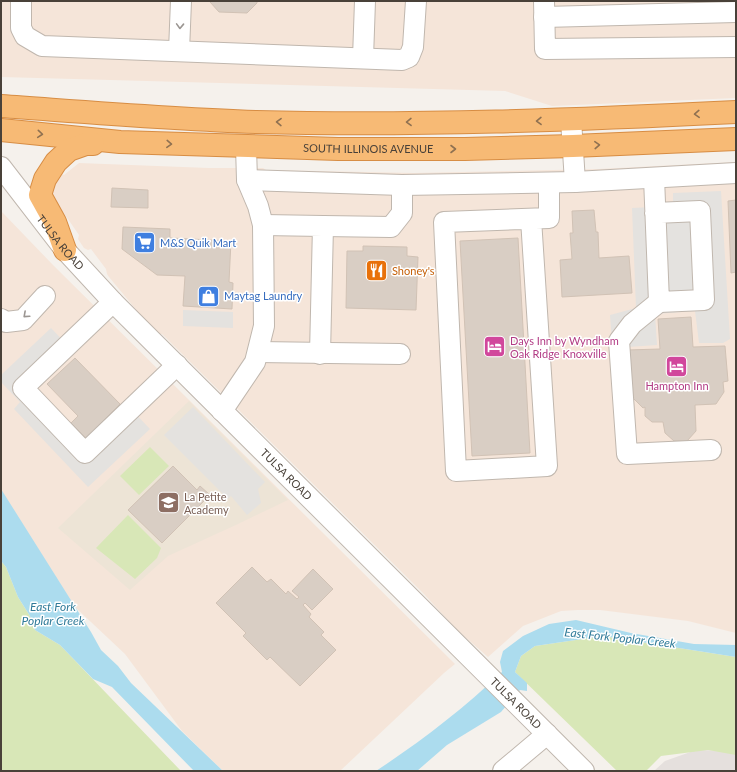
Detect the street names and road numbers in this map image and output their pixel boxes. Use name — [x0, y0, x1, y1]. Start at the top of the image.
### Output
street label: SOUTH ILLINOIS AVENUE — [303, 141, 433, 155]
street label: TULSA ROAD — [34, 212, 87, 272]
street label: TULSA ROAD — [258, 446, 315, 502]
street label: TULSA ROAD — [488, 674, 545, 731]

